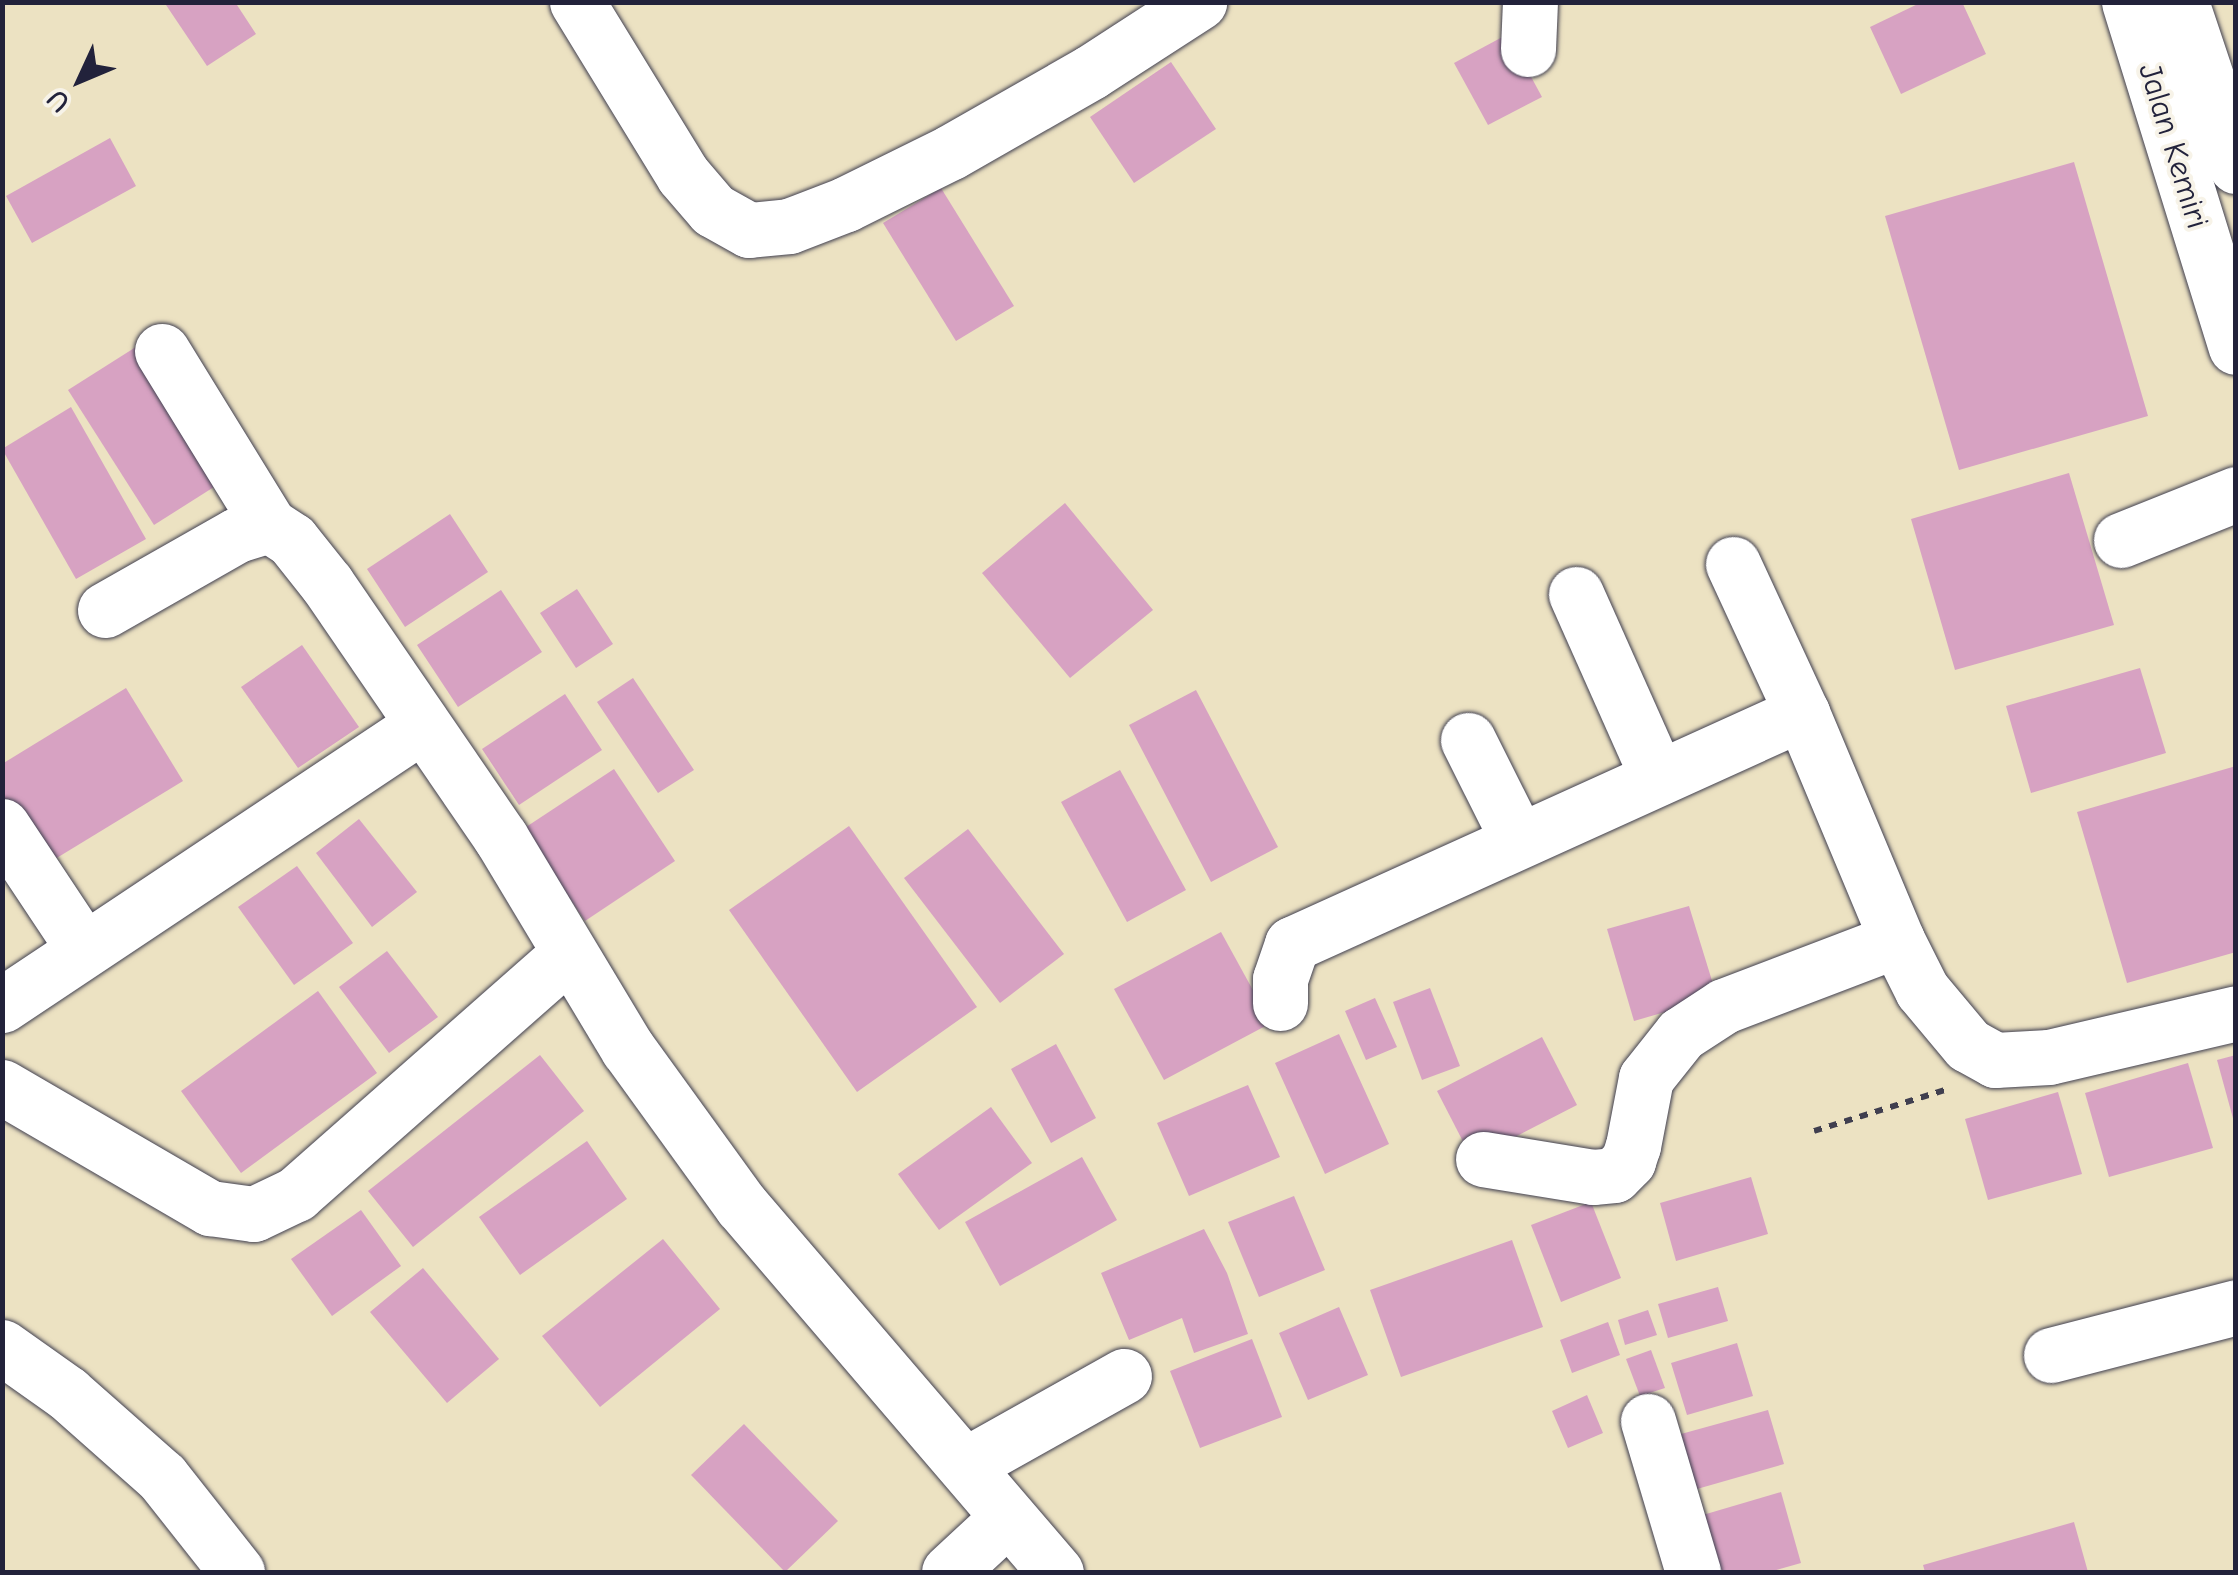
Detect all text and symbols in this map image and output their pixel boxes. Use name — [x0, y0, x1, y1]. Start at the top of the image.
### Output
north arrow — [30, 30, 130, 130]
street label: Jalan Kemiri — [2130, 59, 2216, 233]
text: U — [40, 83, 76, 119]

